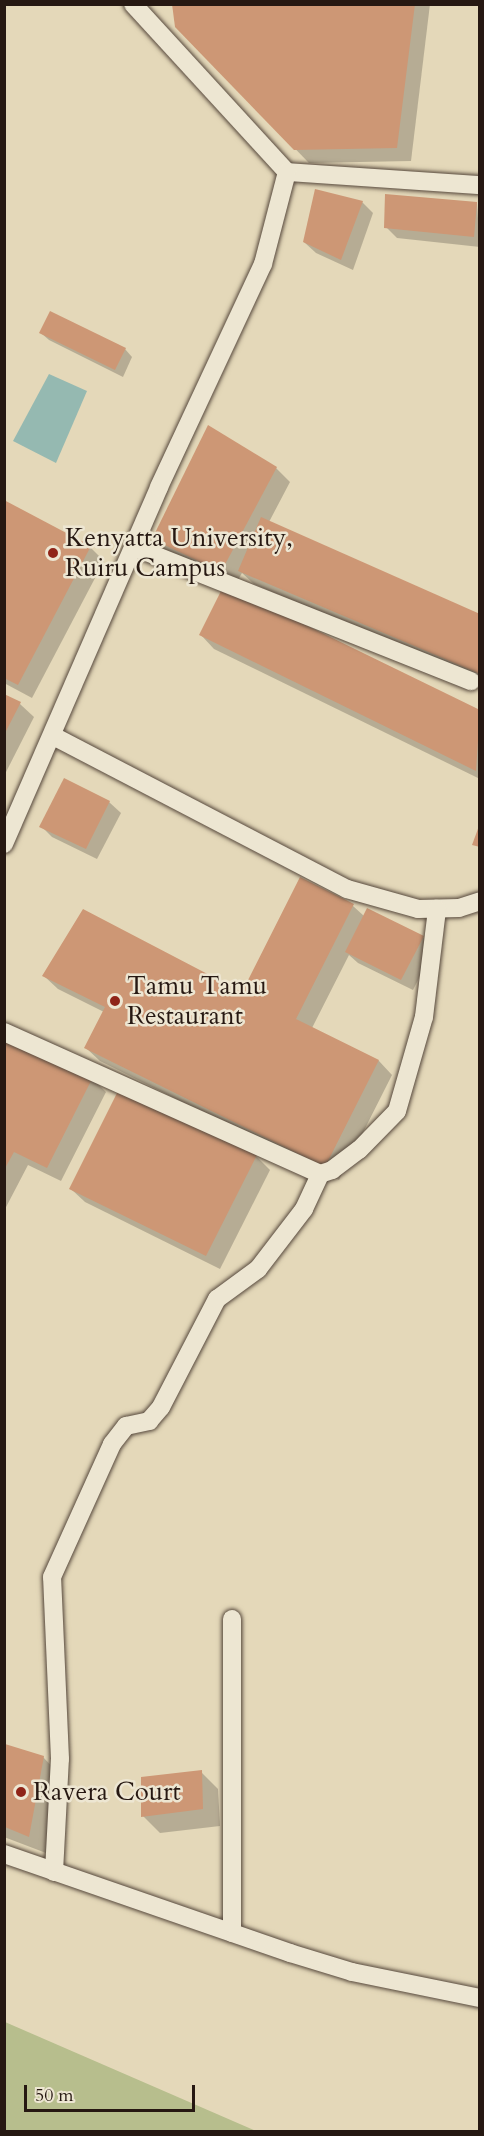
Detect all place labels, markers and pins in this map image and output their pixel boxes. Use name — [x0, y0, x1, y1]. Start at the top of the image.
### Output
place label: Kenyatta University, Ruiru Campus — [65, 522, 293, 584]
marker: Kenyatta University, Ruiru Campus — [46, 546, 60, 560]
place label: Tamu Tamu Restaurant — [127, 970, 267, 1032]
marker: Tamu Tamu Restaurant — [108, 994, 122, 1008]
place label: Ravera Court — [33, 1776, 181, 1808]
marker: Ravera Court — [14, 1785, 28, 1799]

